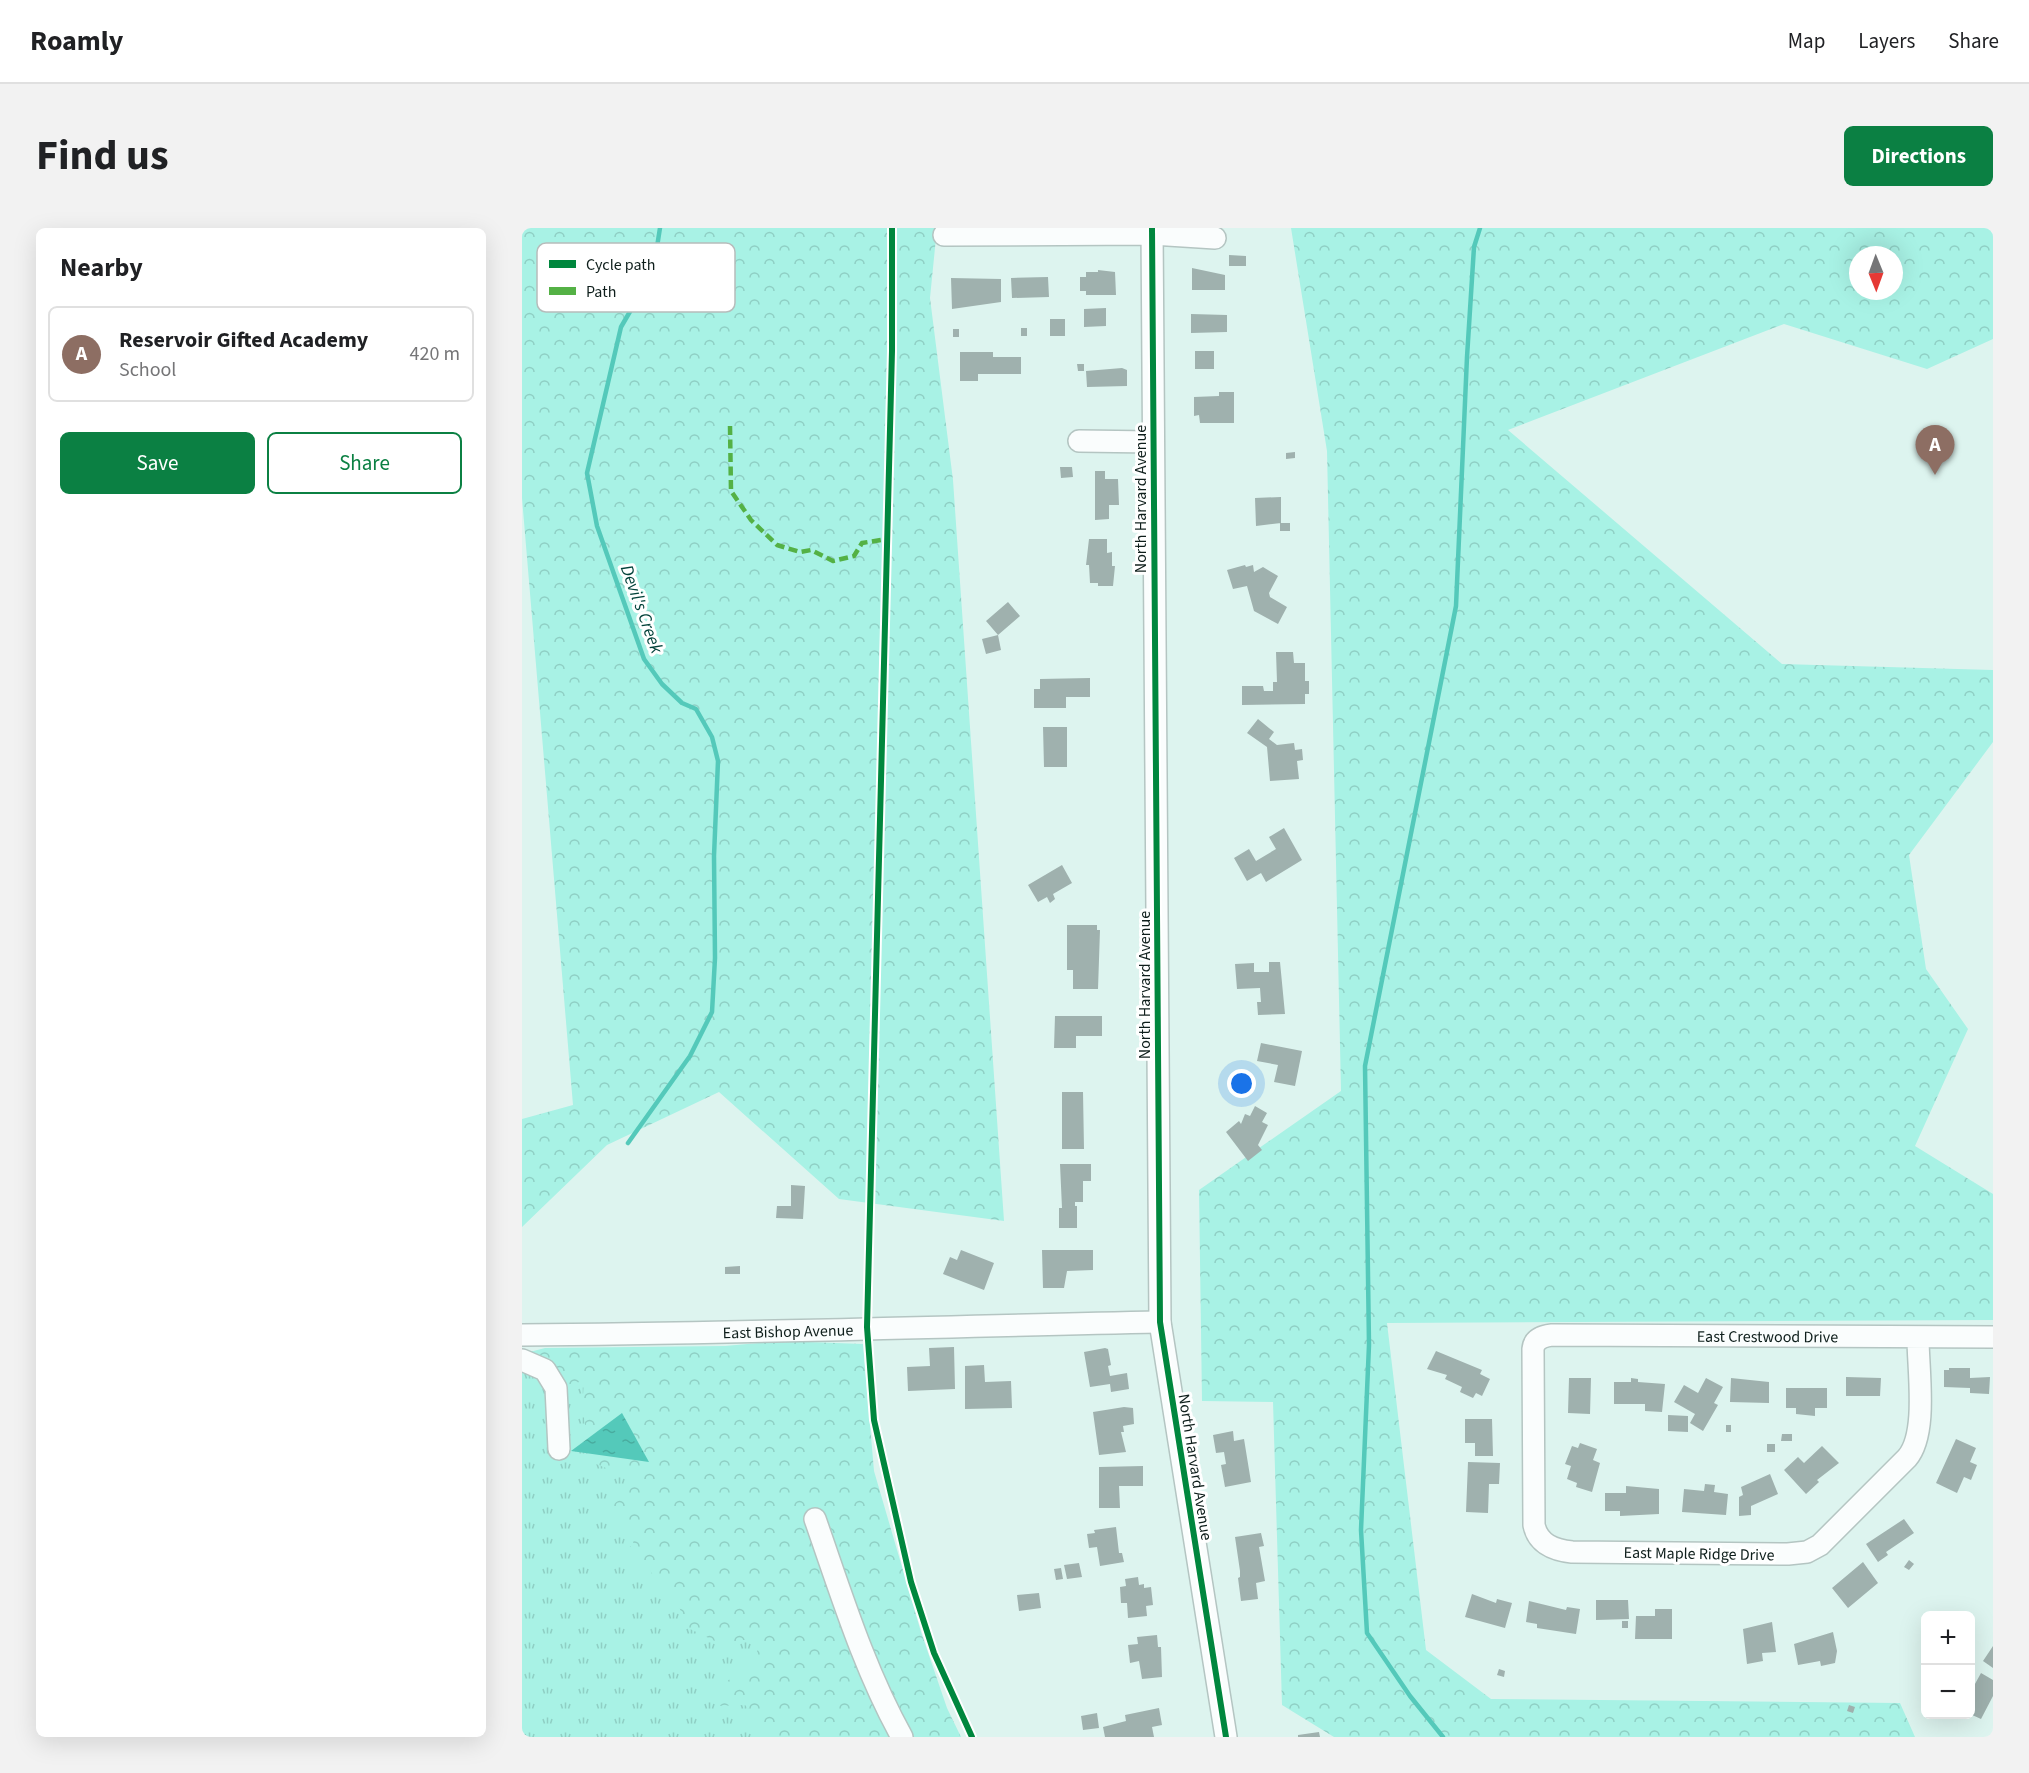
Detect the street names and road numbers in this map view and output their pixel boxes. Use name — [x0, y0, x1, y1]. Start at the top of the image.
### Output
street label: North Harvard Avenue — [1130, 425, 1152, 573]
street label: North Harvard Avenue — [1134, 911, 1156, 1059]
street label: East Bishop Avenue — [723, 1319, 854, 1344]
street label: East Crestwood Drive — [1697, 1326, 1838, 1348]
street label: North Harvard Avenue — [1173, 1392, 1217, 1542]
street label: East Maple Ridge Drive — [1623, 1542, 1775, 1566]

